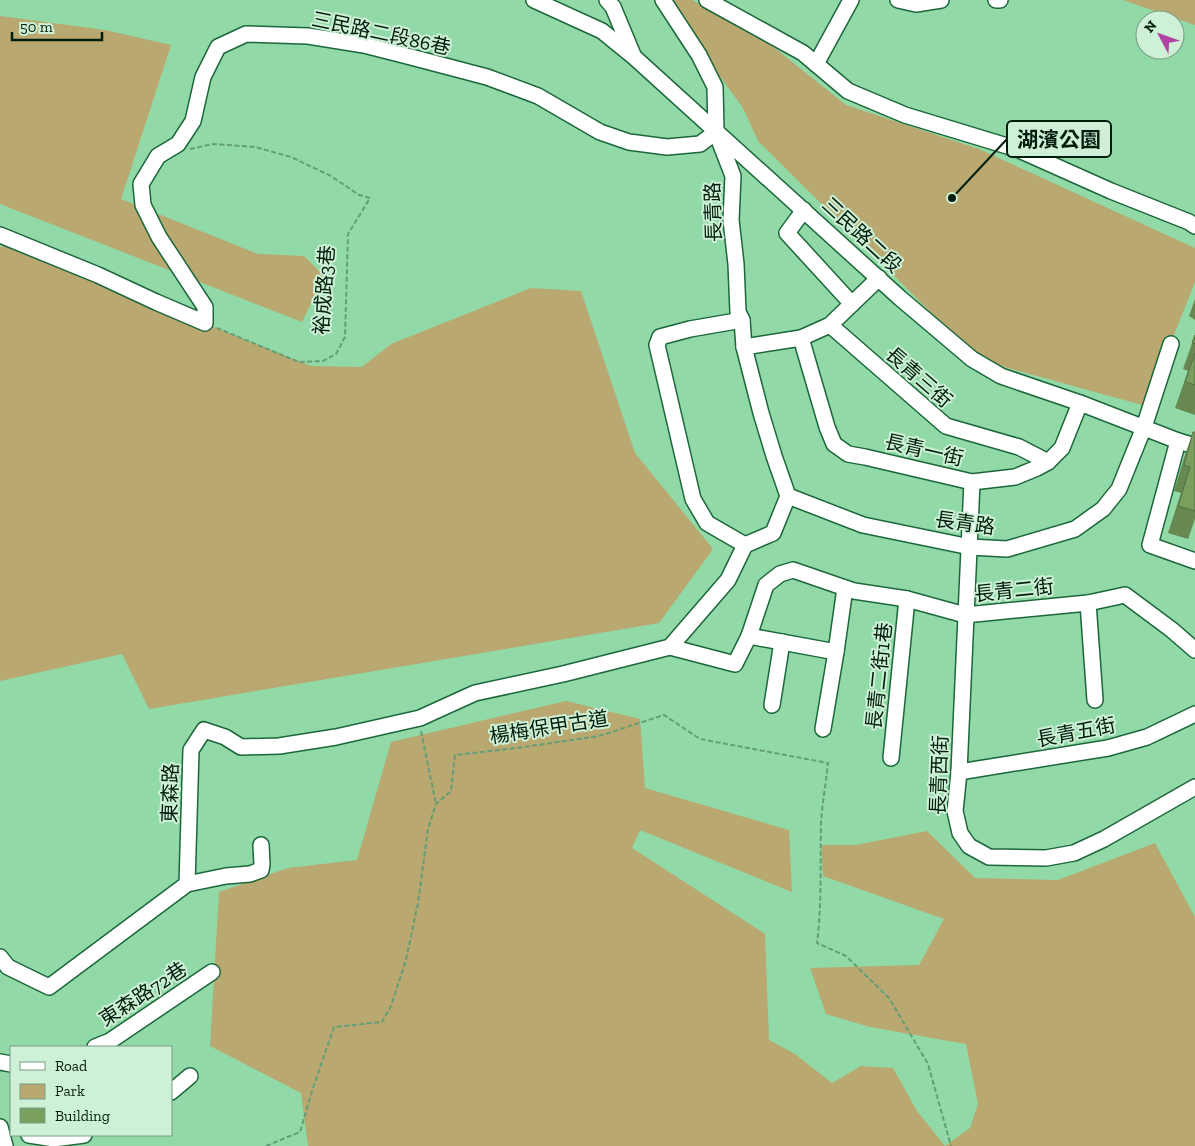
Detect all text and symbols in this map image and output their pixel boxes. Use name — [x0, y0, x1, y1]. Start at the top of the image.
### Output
street label: 三民路二段86巷 — [309, 7, 453, 59]
scale bar — [12, 10, 102, 42]
north arrow — [1135, 10, 1185, 60]
text: N — [1141, 17, 1161, 36]
text: 50 m — [20, 18, 53, 36]
callout: 湖濱公園 — [1007, 121, 1111, 157]
text: 湖濱公園 — [1017, 127, 1101, 152]
street label: 長青路 — [700, 182, 726, 242]
street label: 三民路二段 — [817, 192, 907, 278]
street label: 裕成路3巷 — [309, 244, 339, 336]
street label: 長青三街 — [881, 342, 957, 412]
street label: 長青一街 — [882, 429, 966, 471]
street label: 長青路 — [934, 507, 996, 539]
street label: 長青二街 — [973, 574, 1055, 606]
street label: 長青二街1巷 — [861, 621, 897, 731]
street label: 楊梅保甲古道 — [488, 706, 610, 748]
street label: 長青五街 — [1034, 713, 1118, 751]
street label: 長青西街 — [926, 735, 952, 815]
street label: 東森路 — [157, 763, 183, 823]
street label: 東森路72巷 — [95, 957, 191, 1031]
legend — [10, 1046, 172, 1136]
text: Road — [55, 1057, 88, 1075]
text: Park — [55, 1082, 85, 1100]
text: Building — [55, 1107, 110, 1125]

